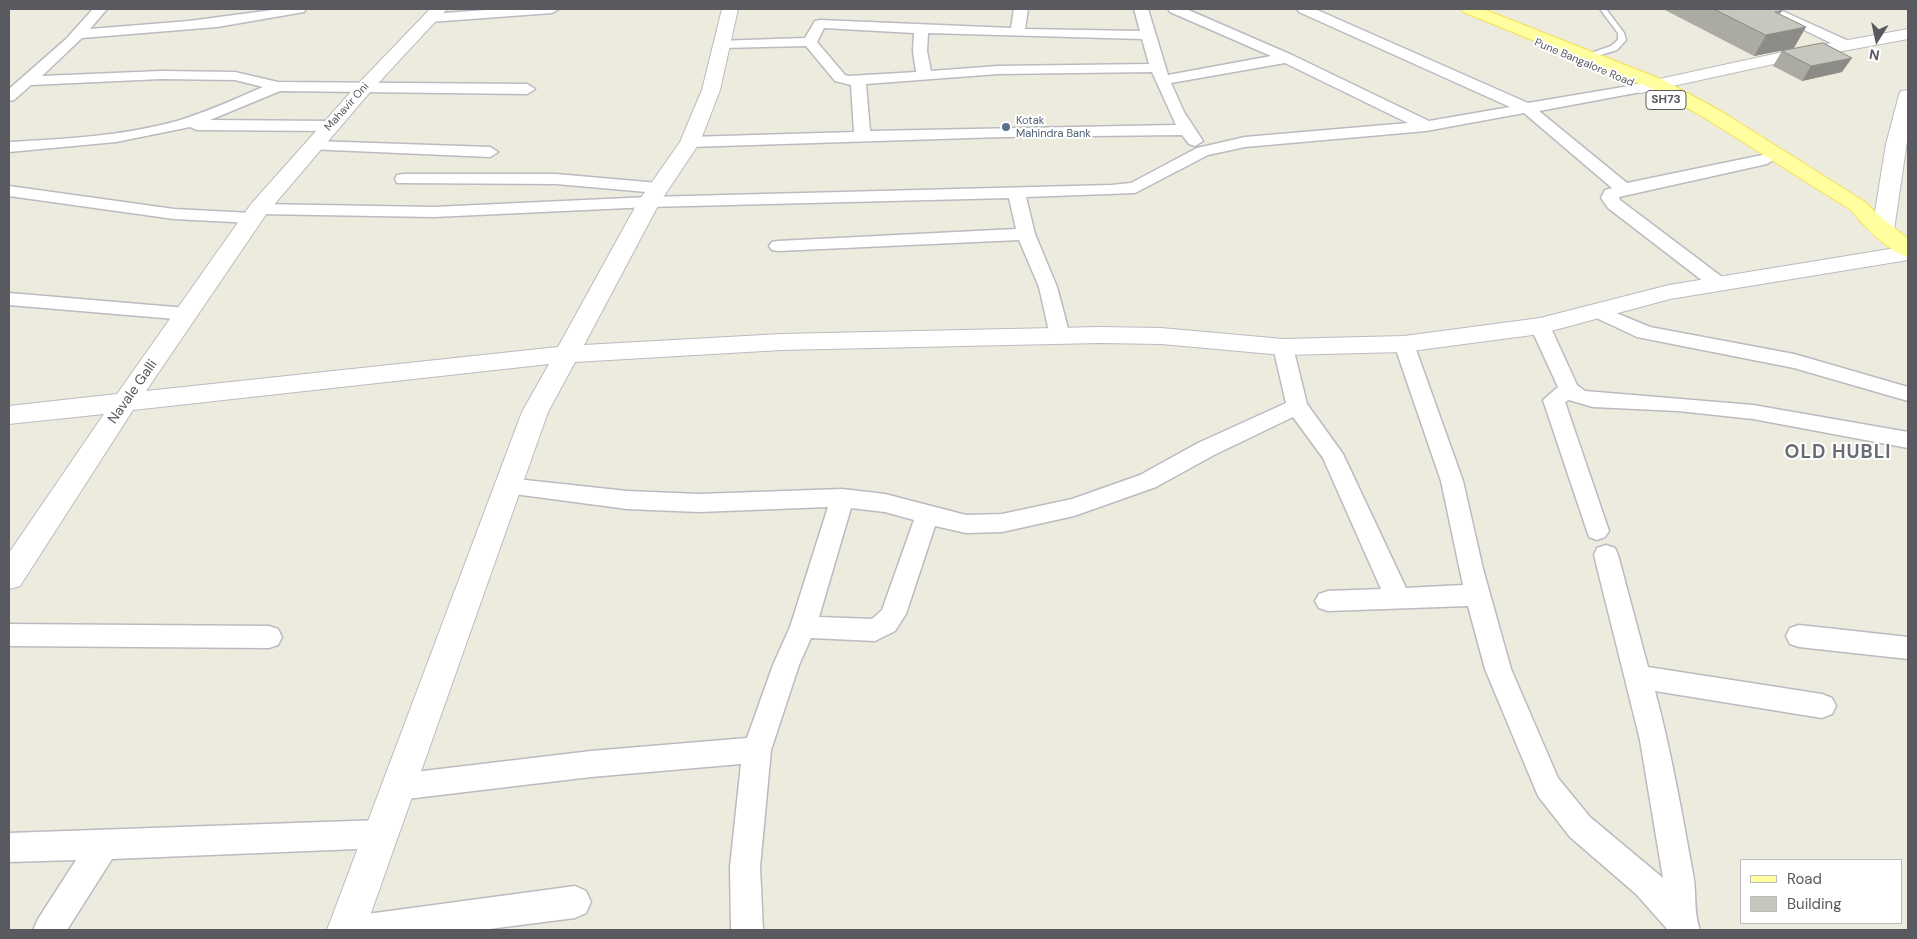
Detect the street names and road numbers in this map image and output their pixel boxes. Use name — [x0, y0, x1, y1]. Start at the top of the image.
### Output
street label: Pune Bangalore Road — [1532, 36, 1636, 90]
street label: Mahavir Oni — [322, 80, 372, 134]
road number: SH73 — [1646, 90, 1686, 110]
street label: Navale Galli — [105, 357, 161, 427]

